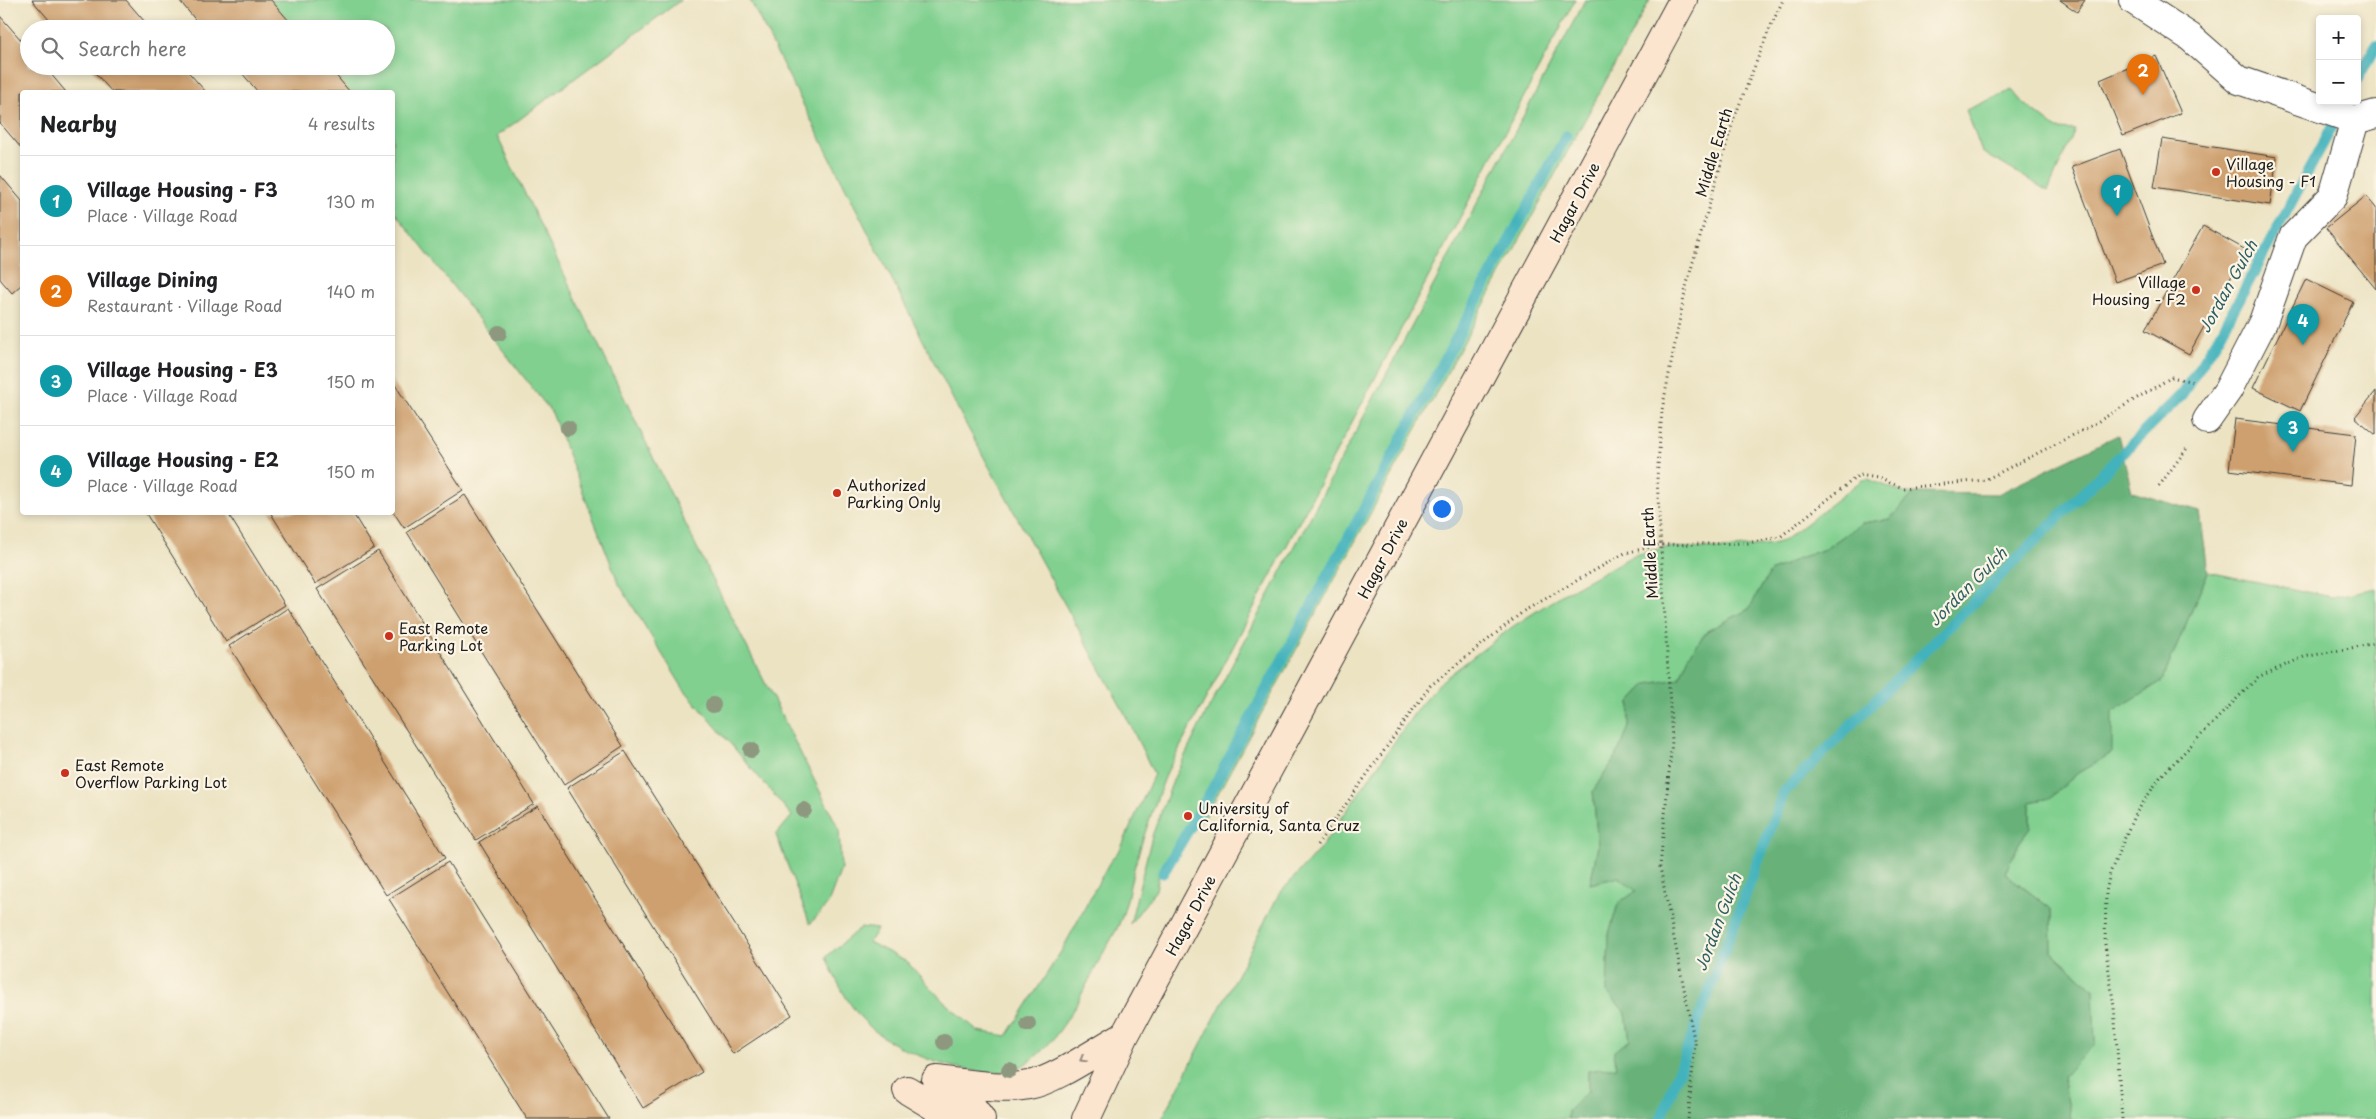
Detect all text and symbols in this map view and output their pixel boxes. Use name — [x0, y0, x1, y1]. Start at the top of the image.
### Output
map controls — [2316, 15, 2361, 105]
button: + — [2316, 15, 2361, 60]
search box — [20, 20, 395, 75]
icon: search — [38, 34, 66, 62]
text: Search here — [78, 34, 187, 62]
pin: 2 — [2127, 54, 2159, 95]
button: − — [2316, 60, 2361, 105]
street label: Middle Earth — [1689, 105, 1737, 199]
text: Nearby — [40, 107, 117, 139]
text: 4 results — [308, 111, 375, 135]
place label: Village Housing - F1 — [2226, 152, 2316, 192]
street label: Hagar Drive — [1543, 158, 1605, 246]
marker: Village Housing - F1 — [2210, 166, 2222, 178]
text: Village Housing - F3 — [87, 175, 278, 203]
pin: 1 — [2101, 175, 2133, 216]
text: 1 — [52, 189, 60, 213]
text: 130 m — [327, 189, 375, 213]
text: Place · Village Road — [87, 203, 238, 227]
water label: Jordan Gulch — [2192, 235, 2263, 337]
text: Village Dining — [87, 265, 218, 293]
place label: Village Housing - F2 — [2092, 270, 2186, 310]
text: 2 — [50, 279, 62, 303]
text: 140 m — [327, 279, 375, 303]
marker: Village Housing - F2 — [2190, 284, 2202, 296]
text: Restaurant · Village Road — [87, 293, 282, 317]
pin: 4 — [2287, 304, 2319, 345]
text: Village Housing - E3 — [87, 355, 278, 383]
text: 3 — [51, 369, 61, 393]
text: 150 m — [327, 369, 375, 393]
text: Place · Village Road — [87, 383, 238, 407]
pin: 3 — [2277, 411, 2309, 452]
text: Village Housing - E2 — [87, 445, 279, 473]
text: 4 — [51, 459, 61, 483]
text: 150 m — [327, 459, 375, 483]
text: Place · Village Road — [87, 473, 238, 497]
place label: Authorized Parking Only — [847, 473, 941, 513]
marker: Authorized Parking Only — [831, 487, 843, 499]
your location — [1429, 496, 1455, 522]
street label: Middle Earth — [1635, 506, 1663, 600]
street label: Hagar Drive — [1351, 514, 1413, 602]
water label: Jordan Gulch — [1922, 541, 2012, 631]
place label: East Remote Parking Lot — [399, 616, 488, 656]
marker: East Remote Parking Lot — [383, 630, 395, 642]
place label: East Remote Overflow Parking Lot — [75, 753, 227, 793]
marker: East Remote Overflow Parking Lot — [59, 767, 71, 779]
place label: University of California, Santa Cruz — [1198, 796, 1359, 836]
marker: University of California, Santa Cruz — [1182, 810, 1194, 822]
water label: Jordan Gulch — [1687, 869, 1747, 974]
street label: Hagar Drive — [1159, 871, 1221, 959]
one-way arrow — [1079, 1053, 1088, 1063]

